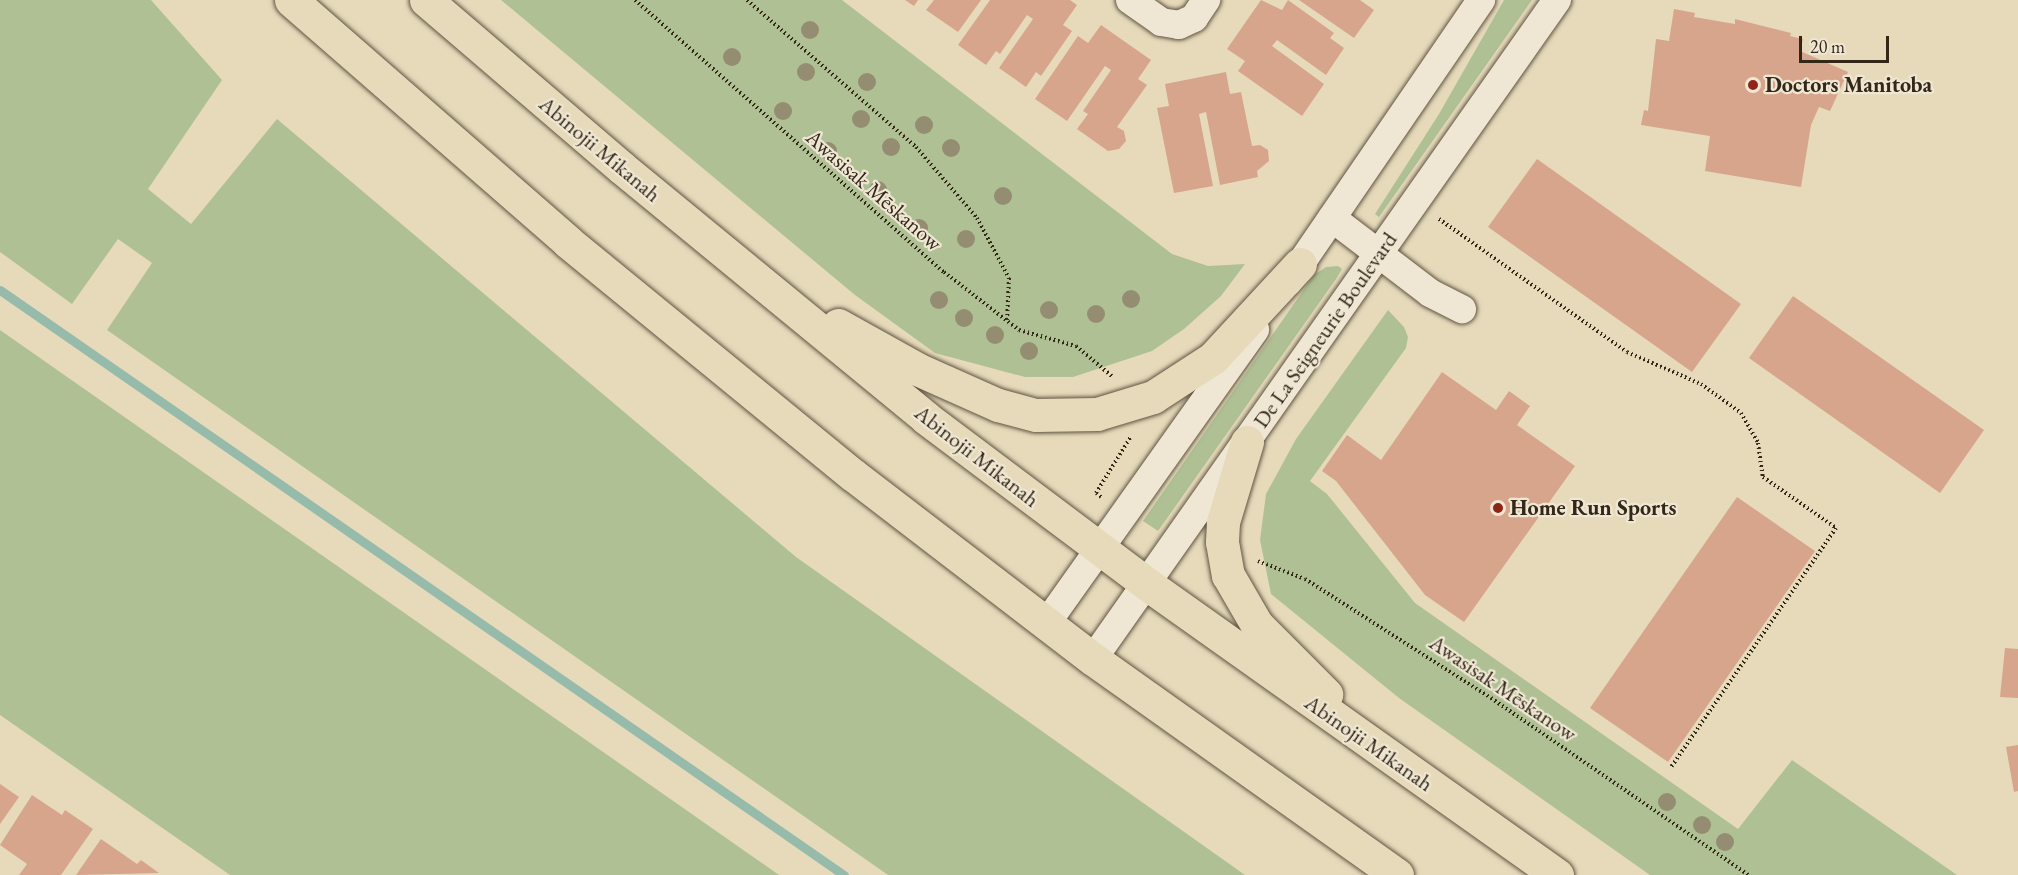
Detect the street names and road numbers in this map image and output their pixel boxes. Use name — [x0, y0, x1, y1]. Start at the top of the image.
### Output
street label: Abinojii Mikanah — [534, 90, 666, 208]
street label: Awasisak Mēskanow — [801, 124, 947, 256]
street label: De La Seigneurie Boulevard — [1247, 227, 1403, 433]
street label: Abinojii Mikanah — [910, 399, 1044, 513]
street label: Awasisak Mēskanow — [1424, 629, 1582, 747]
street label: Abinojii Mikanah — [1300, 689, 1438, 797]

